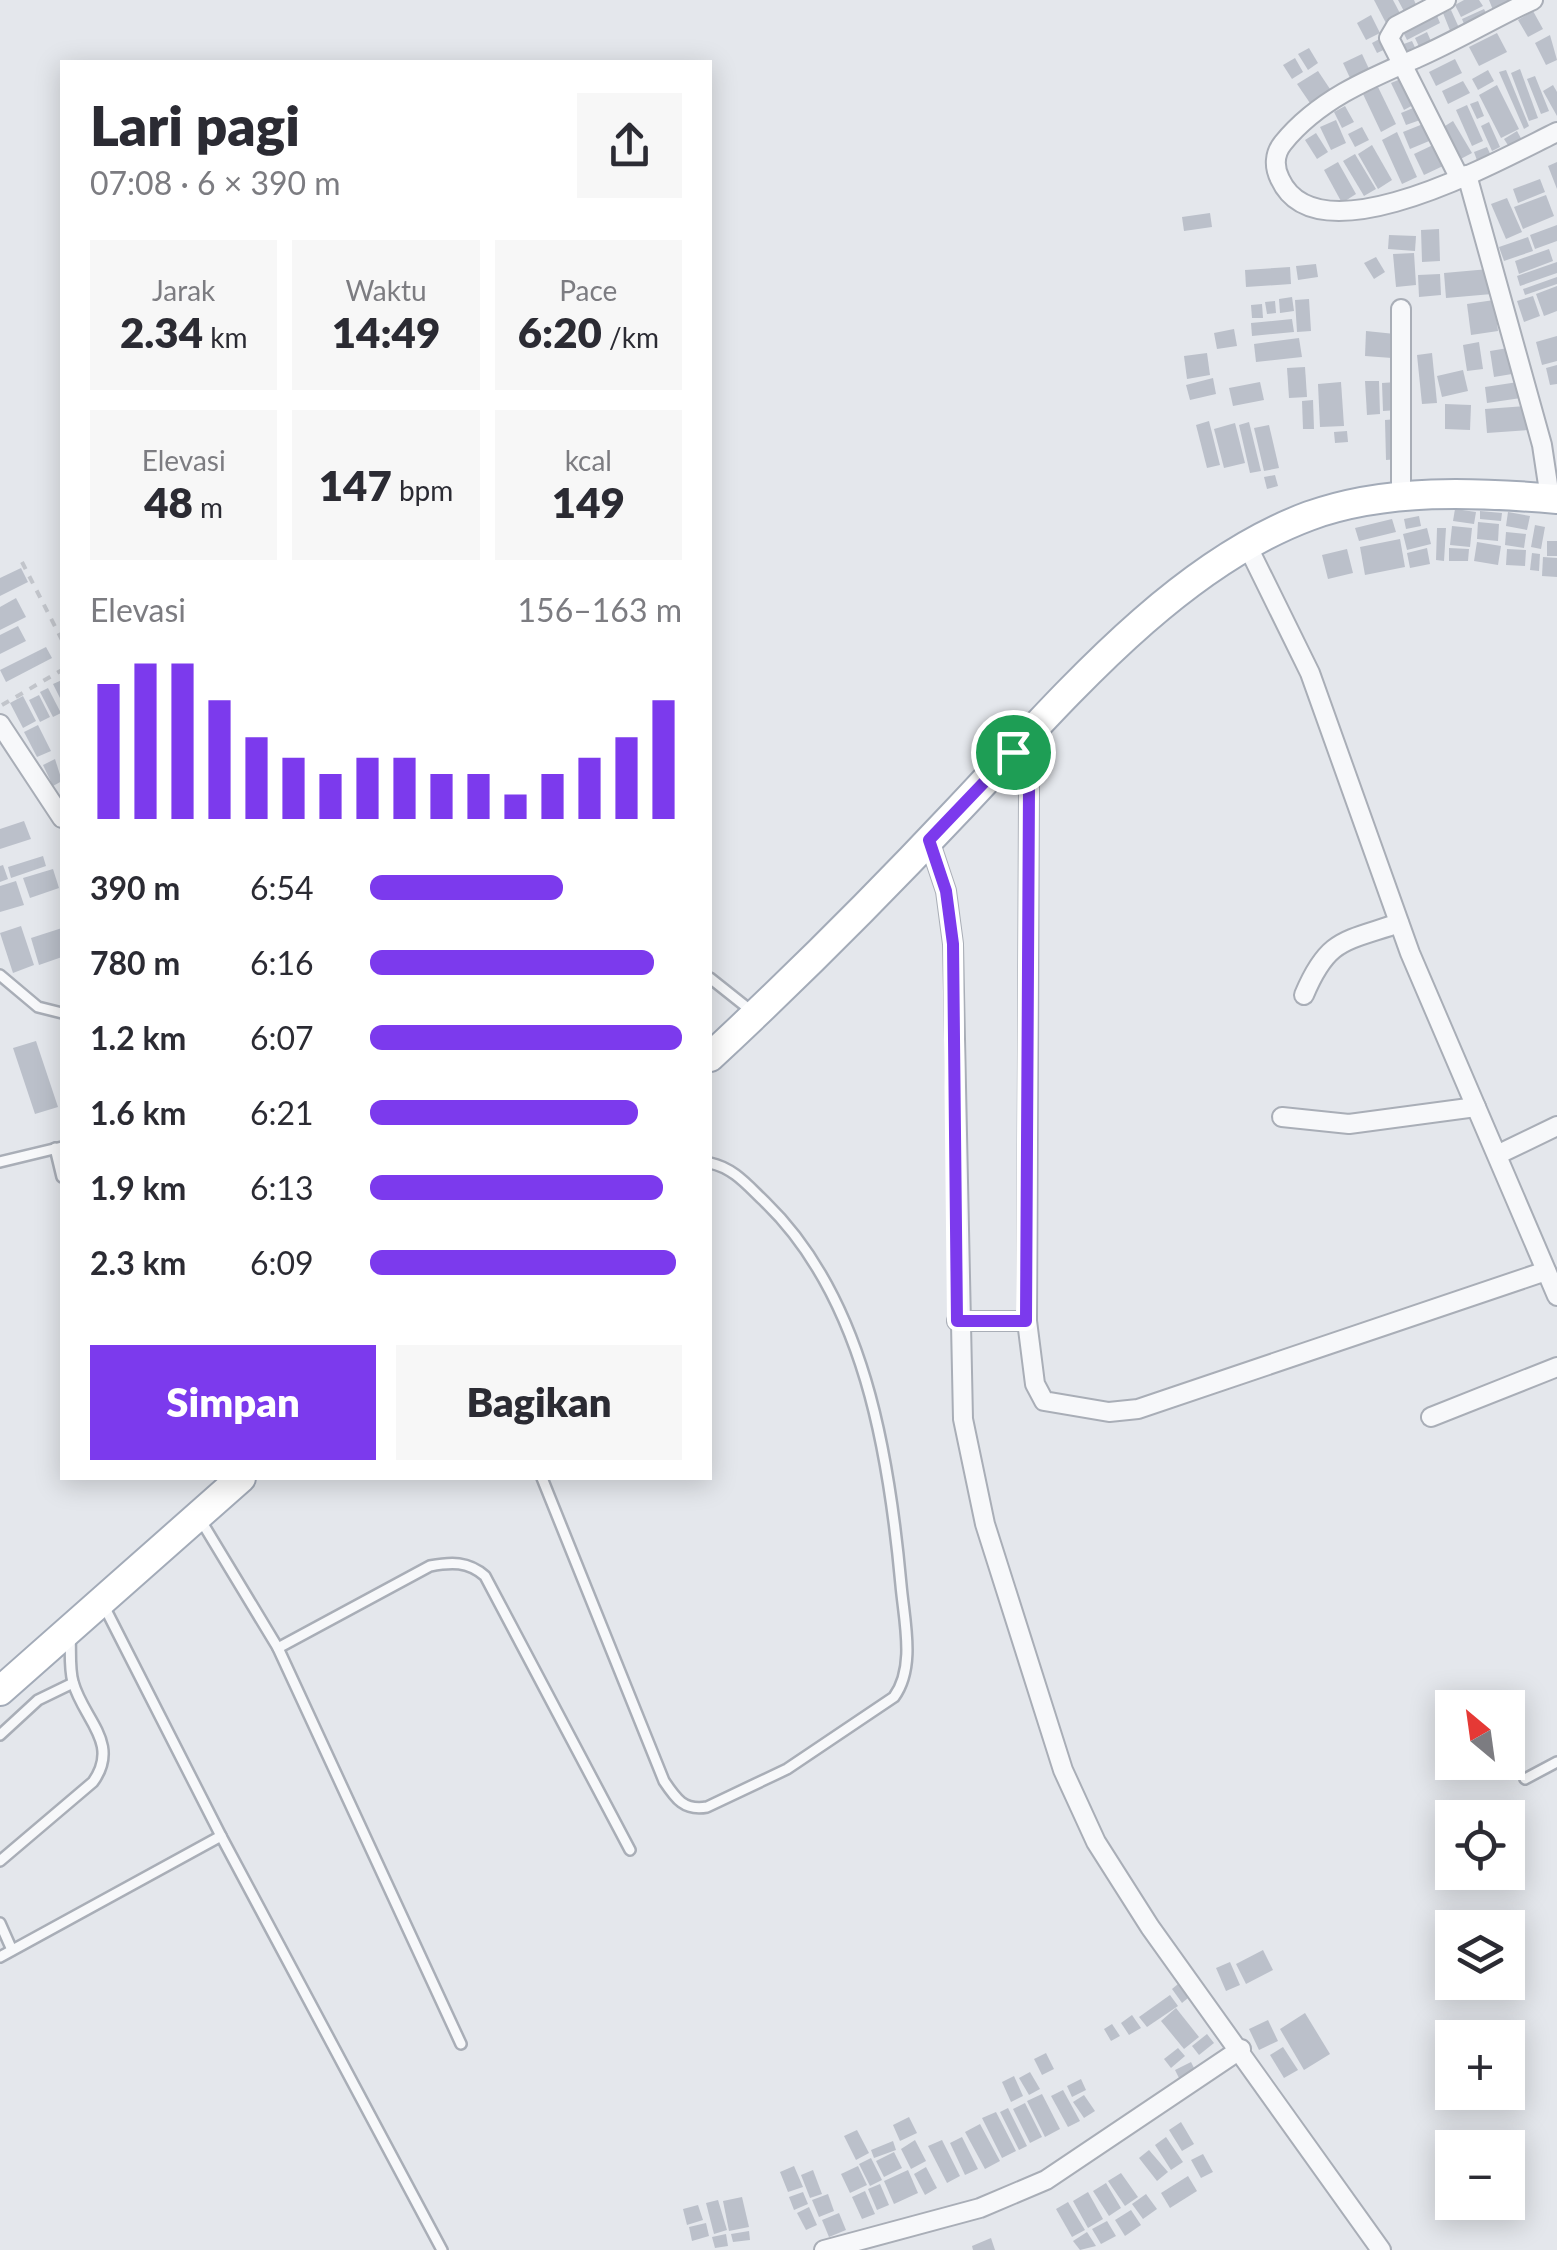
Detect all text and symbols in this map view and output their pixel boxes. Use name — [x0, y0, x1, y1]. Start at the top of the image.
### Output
text: Lari pagi — [90, 92, 300, 158]
button: share — [577, 93, 682, 198]
text: 07:08 · 6 × 390 m — [90, 163, 341, 202]
text: Jarak — [152, 273, 215, 307]
text: Waktu — [345, 273, 427, 307]
text: Pace — [559, 273, 617, 307]
text: 2.34 — [120, 307, 203, 357]
text: 14:49 — [332, 307, 440, 357]
text: 6:20 — [518, 307, 602, 357]
text: km — [203, 320, 247, 354]
text: /km — [602, 320, 659, 354]
text: Elevasi — [142, 443, 226, 477]
text: kcal — [565, 443, 612, 477]
text: 147 — [319, 460, 392, 510]
text: bpm — [392, 473, 453, 507]
text: 48 — [144, 477, 193, 527]
text: 149 — [552, 477, 625, 527]
text: m — [193, 490, 223, 524]
text: Elevasi — [90, 590, 186, 629]
text: 156–163 m — [518, 590, 682, 629]
pin — [971, 710, 1056, 795]
icon: arrive — [986, 725, 1041, 780]
text: 390 m — [90, 868, 180, 907]
text: 6:54 — [250, 868, 314, 907]
text: 780 m — [90, 943, 180, 982]
text: 6:16 — [250, 943, 314, 982]
text: 1.2 km — [90, 1018, 186, 1057]
text: 6:07 — [250, 1018, 314, 1057]
text: 1.6 km — [90, 1093, 186, 1132]
text: 6:21 — [250, 1093, 314, 1132]
text: 1.9 km — [90, 1168, 186, 1207]
text: 6:13 — [250, 1168, 314, 1207]
text: 2.3 km — [90, 1243, 186, 1282]
text: 6:09 — [250, 1243, 314, 1282]
button: Simpan — [90, 1345, 376, 1460]
button: Bagikan — [396, 1345, 682, 1460]
north arrow — [1435, 1690, 1525, 1780]
map controls — [1435, 1690, 1525, 2220]
button: locate — [1435, 1800, 1525, 1890]
button: layers — [1435, 1910, 1525, 2000]
button: + — [1435, 2020, 1525, 2110]
button: − — [1435, 2130, 1525, 2220]

